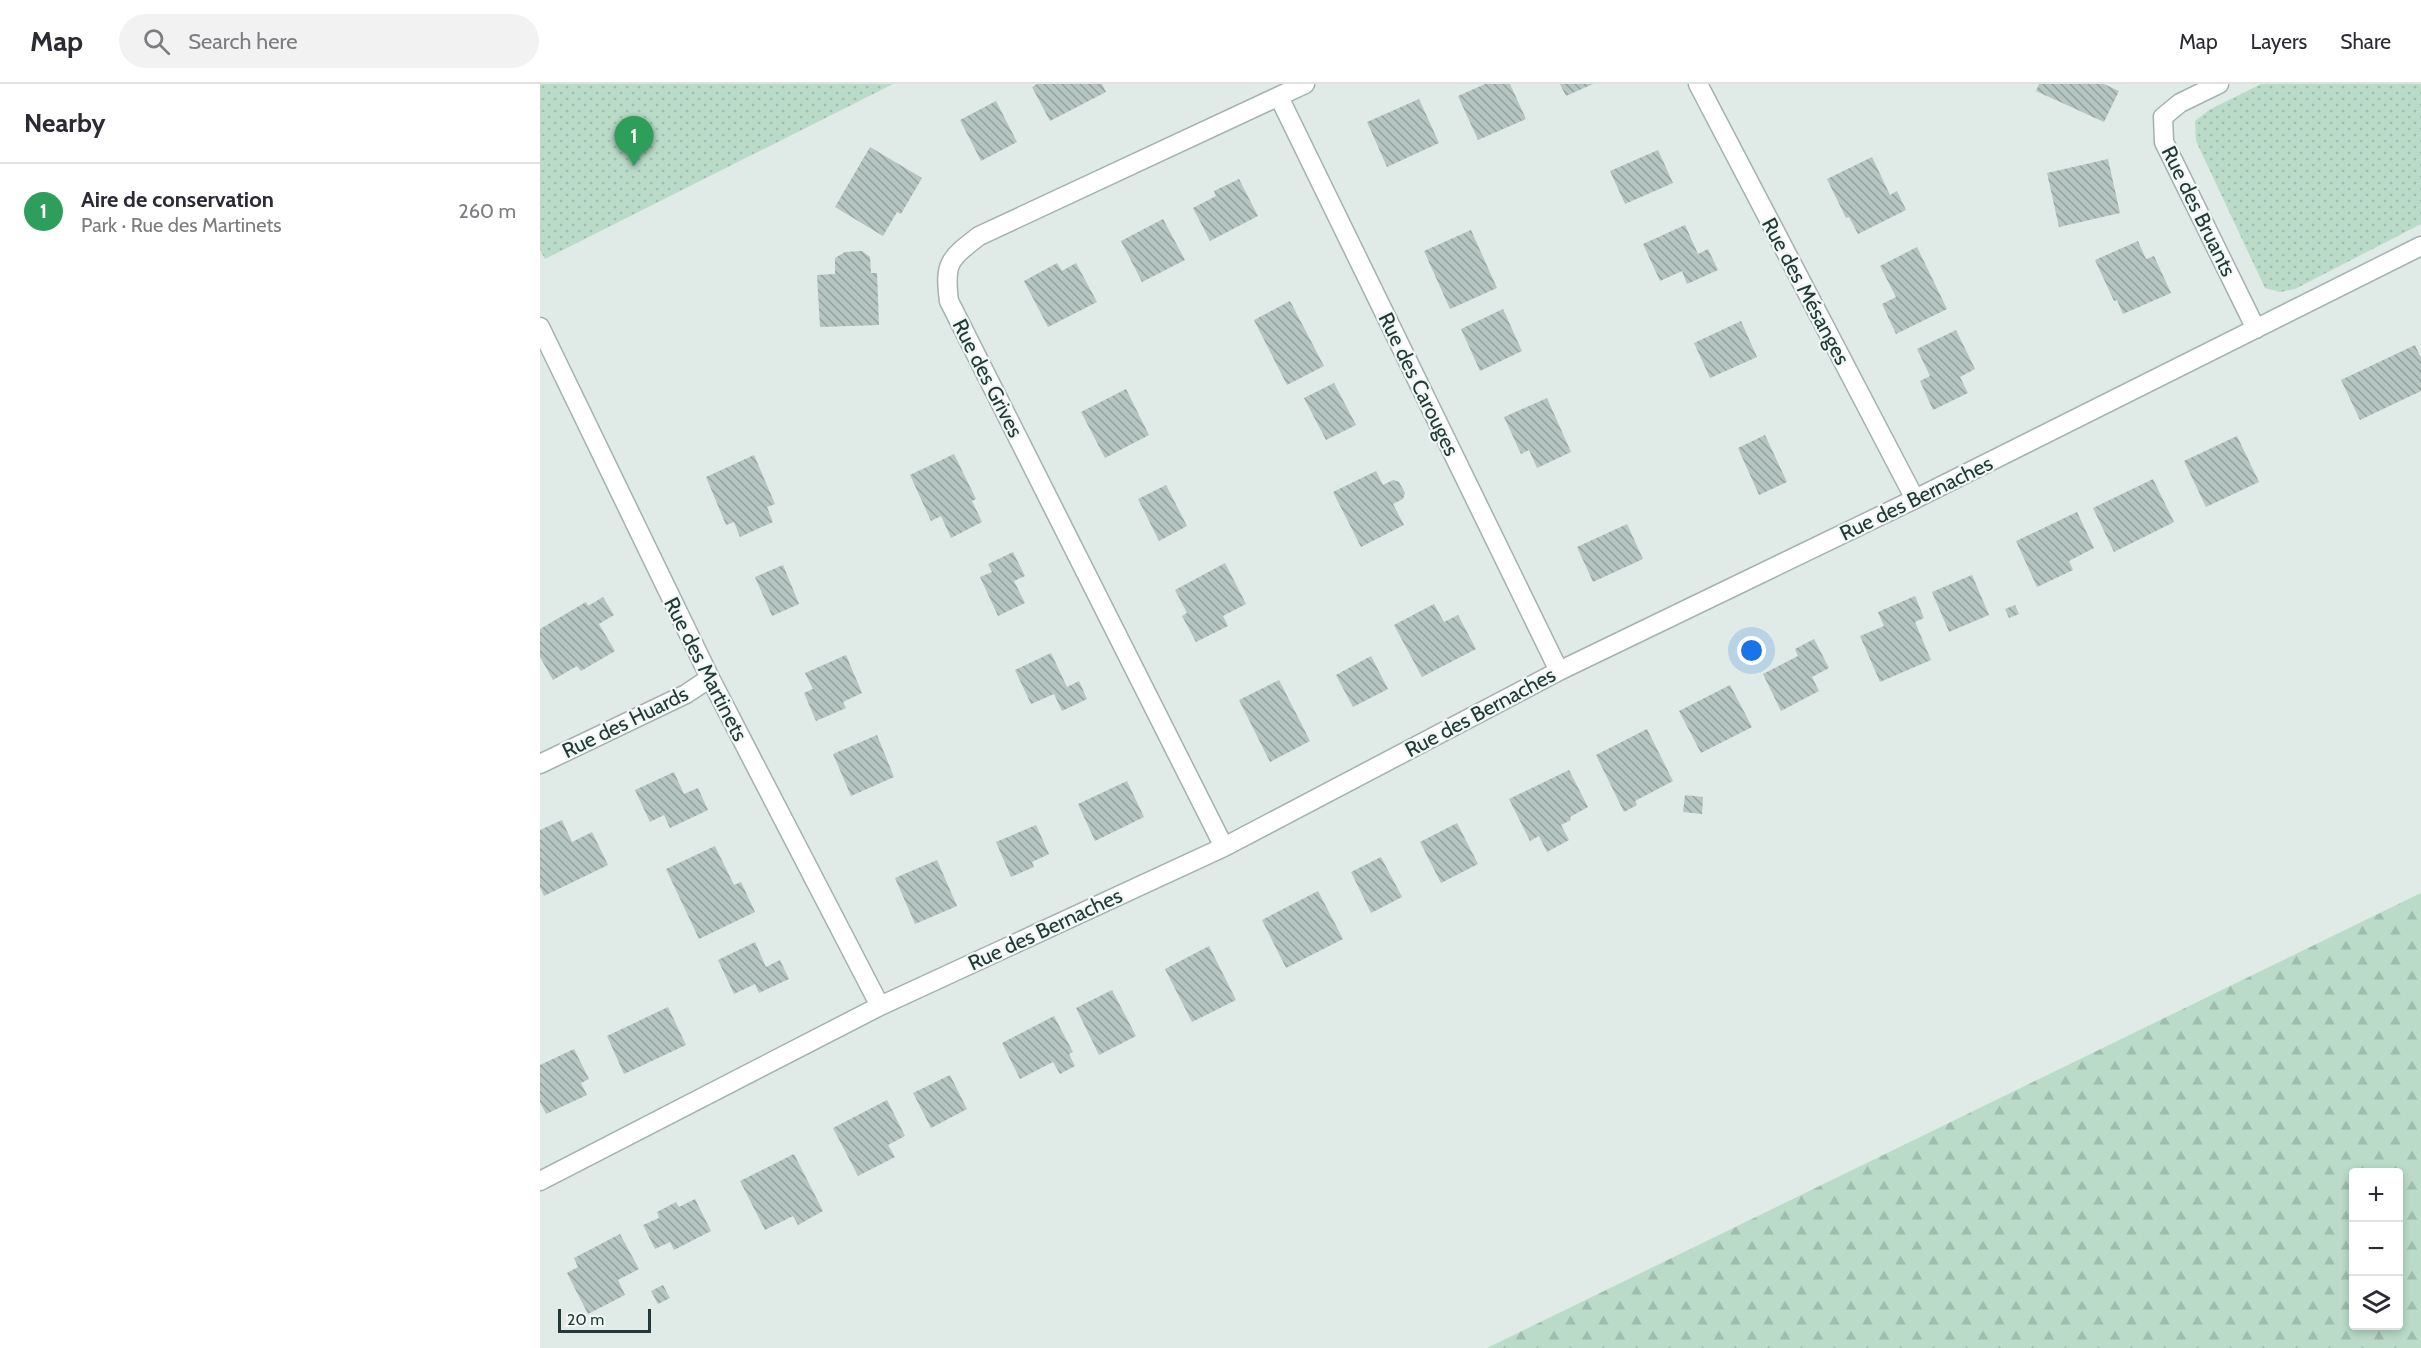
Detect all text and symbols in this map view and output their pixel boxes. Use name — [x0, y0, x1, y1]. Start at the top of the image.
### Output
search box — [119, 14, 539, 68]
text: Map — [30, 24, 83, 58]
icon: search — [140, 25, 173, 58]
text: Search here — [188, 28, 297, 55]
text: Map — [2179, 29, 2218, 54]
text: Layers — [2251, 29, 2307, 54]
text: Share — [2340, 29, 2391, 54]
text: Nearby — [24, 107, 105, 139]
pin: 1 — [614, 116, 653, 166]
street label: Rue des Bruants — [2157, 142, 2242, 281]
text: Aire de conservation — [81, 186, 274, 213]
text: 1 — [40, 199, 47, 223]
text: 260 m — [458, 199, 516, 223]
text: Park · Rue des Martinets — [81, 213, 281, 237]
street label: Rue des Mésanges — [1757, 213, 1855, 369]
street label: Rue des Carouges — [1373, 308, 1465, 460]
street label: Rue des Grives — [947, 315, 1029, 442]
street label: Rue des Bernaches — [1836, 450, 1997, 546]
street label: Rue des Martinets — [659, 593, 753, 745]
your location — [1737, 636, 1766, 665]
street label: Rue des Bernaches — [1400, 662, 1560, 762]
street label: Rue des Huards — [558, 681, 692, 763]
street label: Rue des Bernaches — [964, 882, 1126, 976]
map controls — [2349, 1168, 2403, 1330]
button: + — [2349, 1168, 2403, 1222]
button: − — [2349, 1222, 2403, 1276]
button: layers — [2349, 1276, 2403, 1330]
scale bar — [558, 1306, 651, 1334]
text: 20 m — [567, 1310, 604, 1329]

